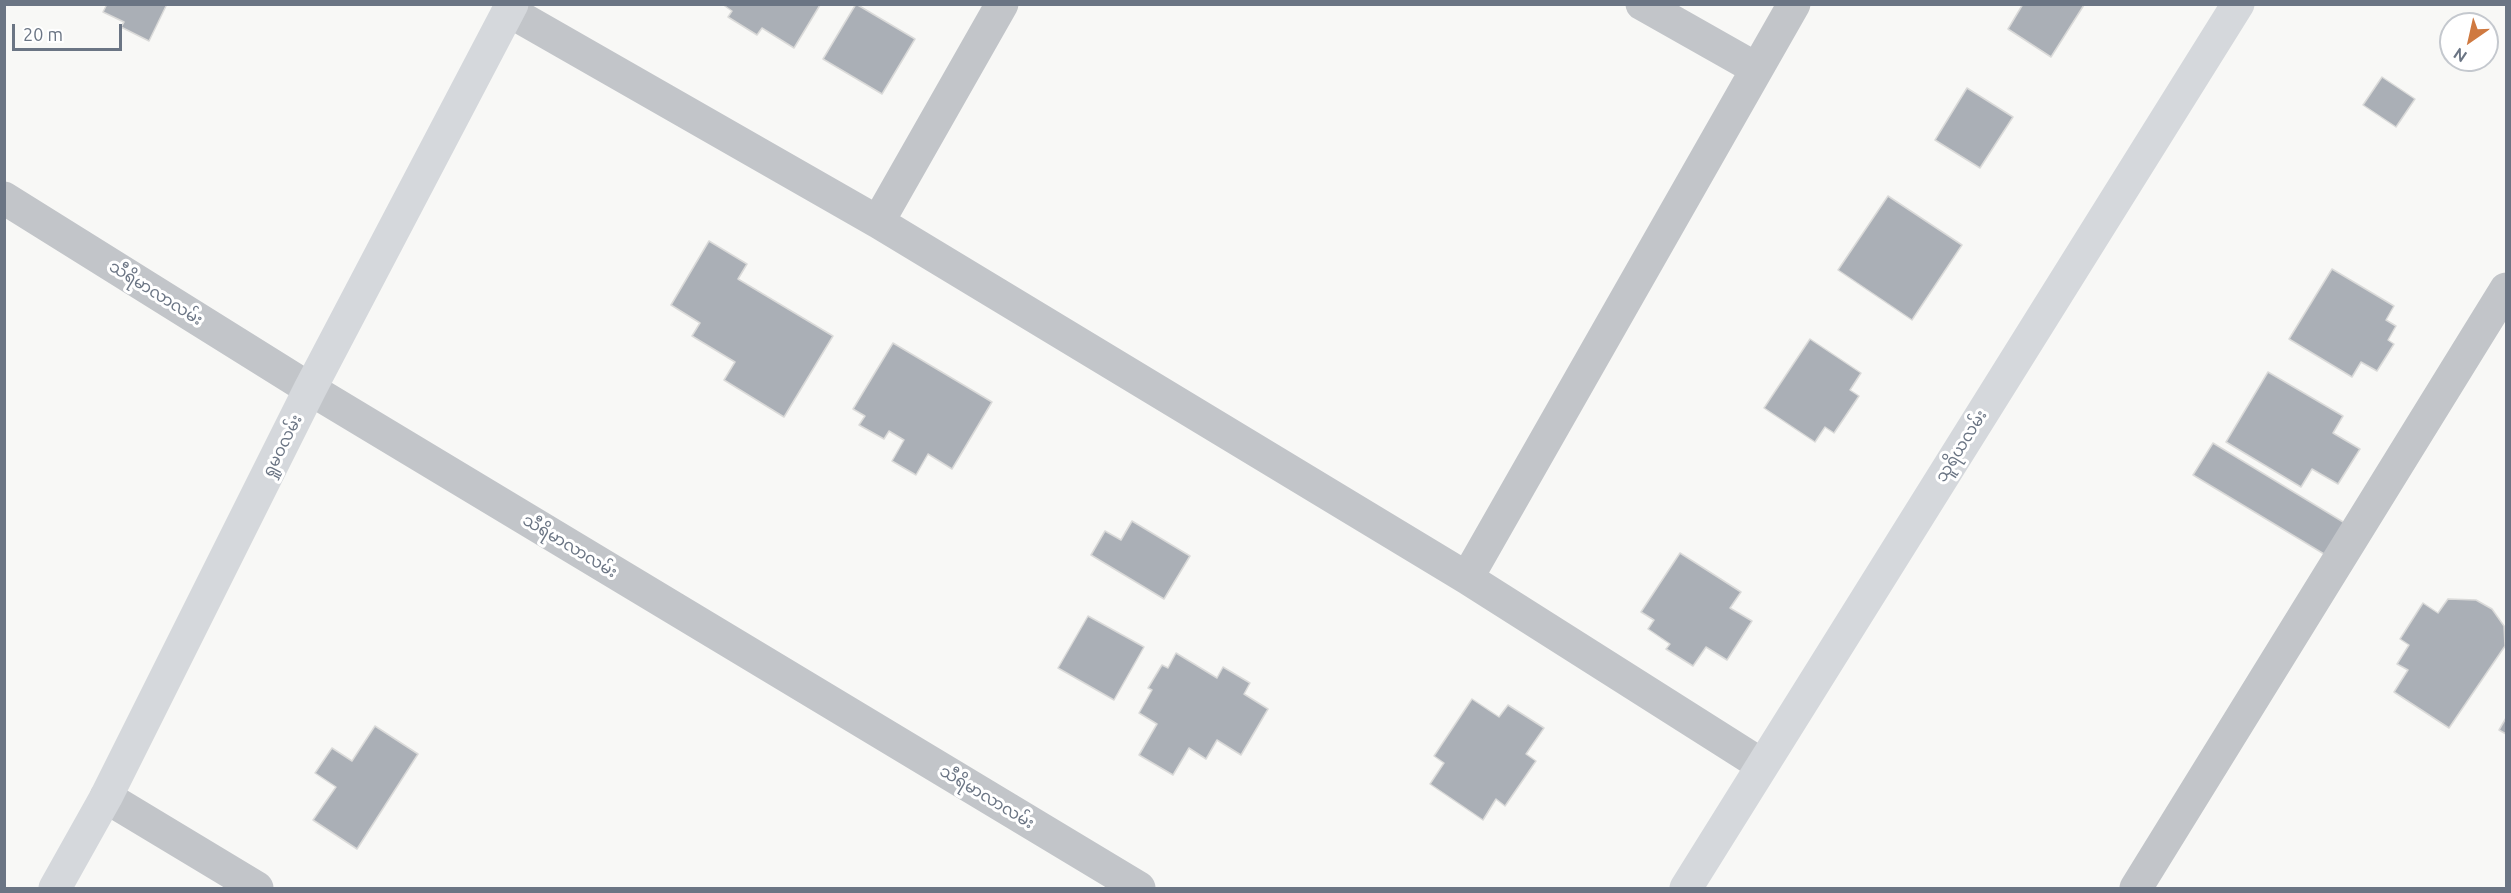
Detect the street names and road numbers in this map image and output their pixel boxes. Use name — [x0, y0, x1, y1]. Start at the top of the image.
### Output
street label: သီရိမာလာလမ်း — [106, 257, 206, 329]
street label: သူရိယလမ်း — [1931, 406, 1991, 486]
street label: ရှုမဝလမ်း — [258, 411, 306, 481]
street label: သီရိမာလာလမ်း — [519, 510, 621, 582]
street label: သီရိမာလာလမ်း — [936, 761, 1038, 833]

